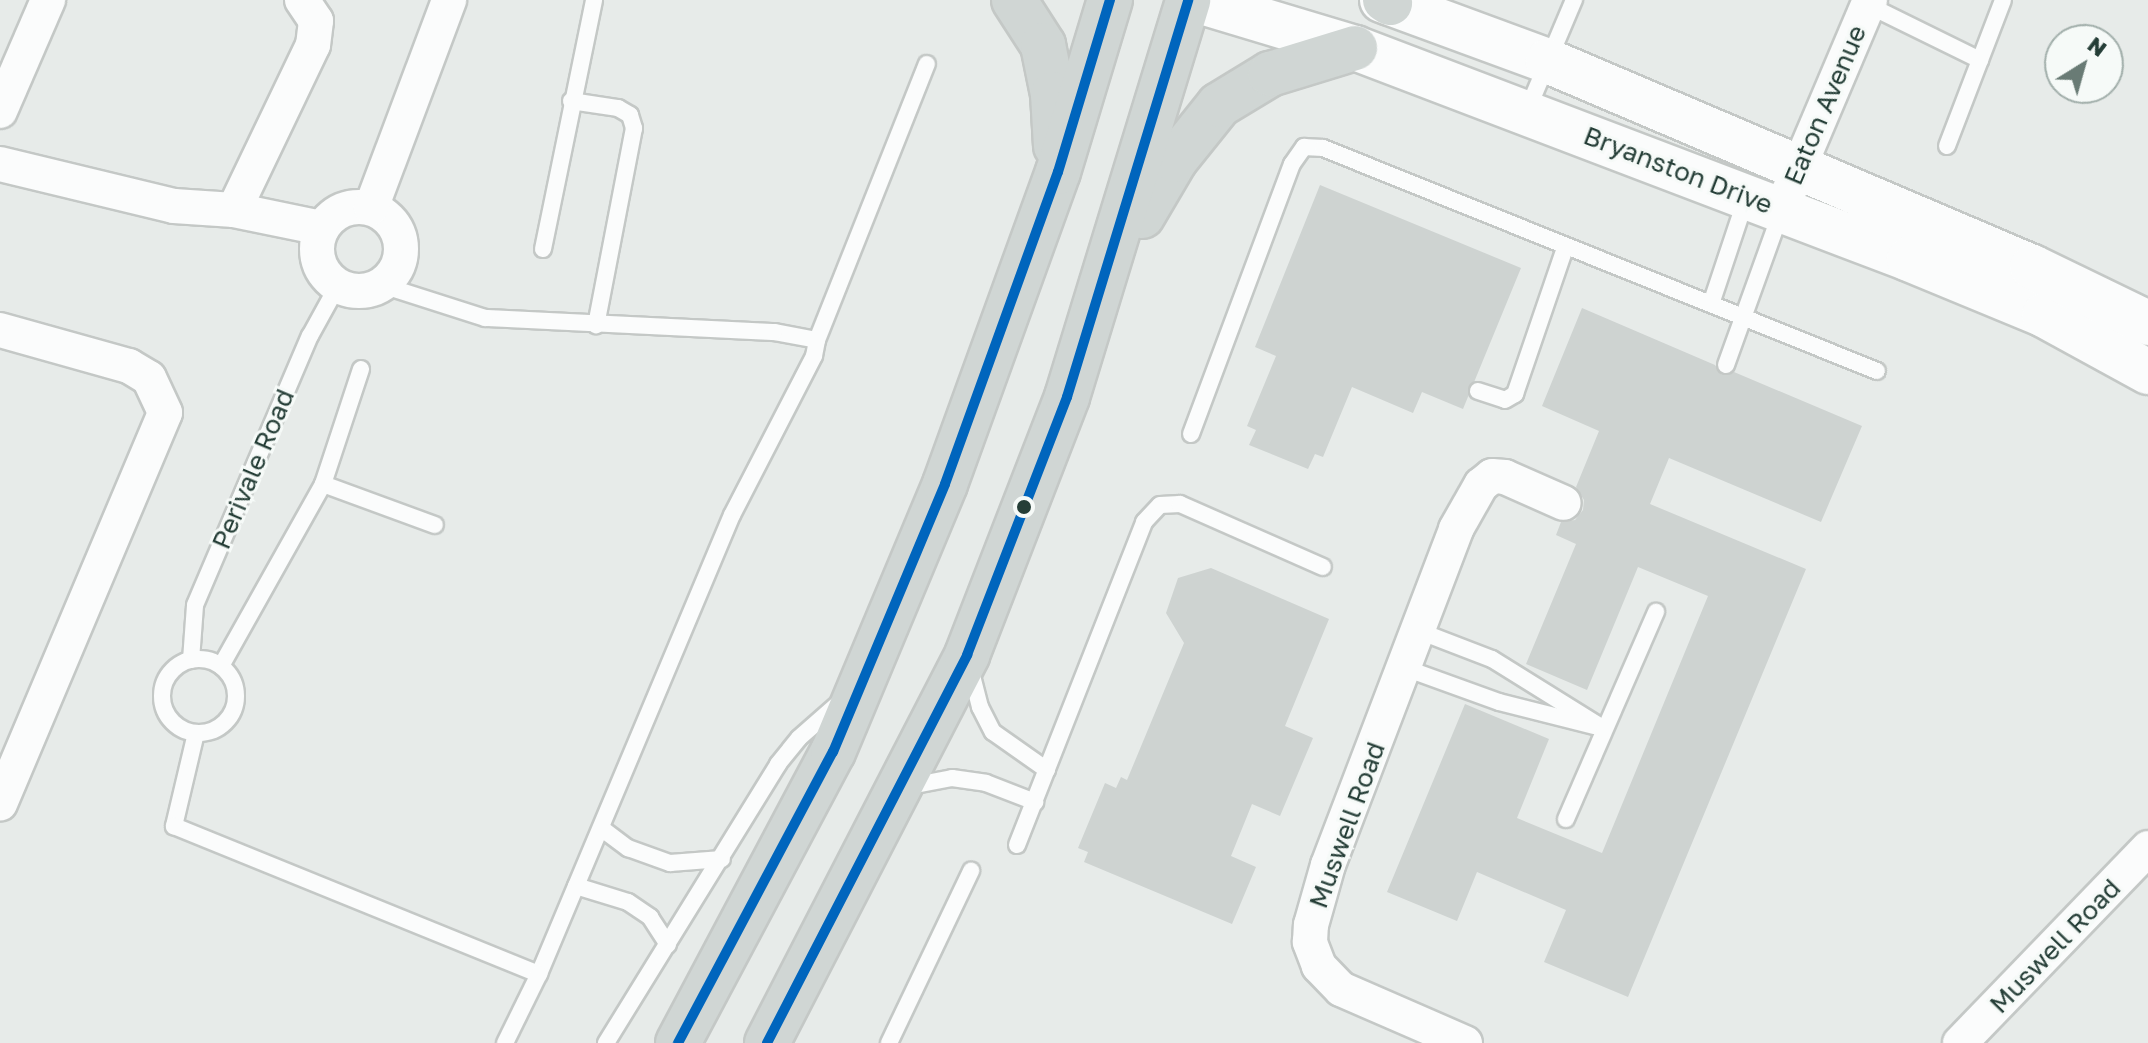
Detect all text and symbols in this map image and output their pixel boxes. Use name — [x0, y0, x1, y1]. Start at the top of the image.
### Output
street label: Eaton Avenue — [1777, 21, 1873, 189]
north arrow — [2044, 24, 2124, 104]
text: N — [2083, 30, 2112, 62]
street label: Bryanston Drive — [1579, 120, 1777, 220]
street label: Perivale Road — [205, 384, 301, 554]
unlabelled marker — [1016, 499, 1032, 515]
street label: Muswell Road — [1302, 738, 1392, 912]
street label: Muswell Road — [1983, 872, 2127, 1020]

